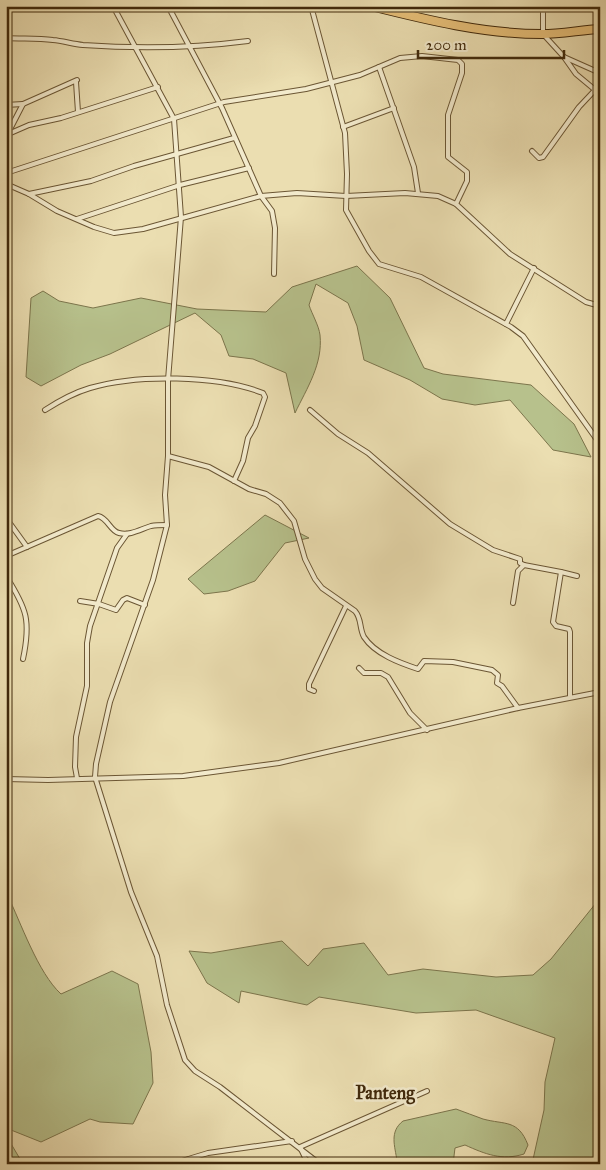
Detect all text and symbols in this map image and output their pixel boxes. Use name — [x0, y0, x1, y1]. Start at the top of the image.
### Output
scale bar — [418, 28, 565, 60]
text: 200 m — [426, 36, 467, 54]
district label: Panteng — [355, 1082, 415, 1105]

